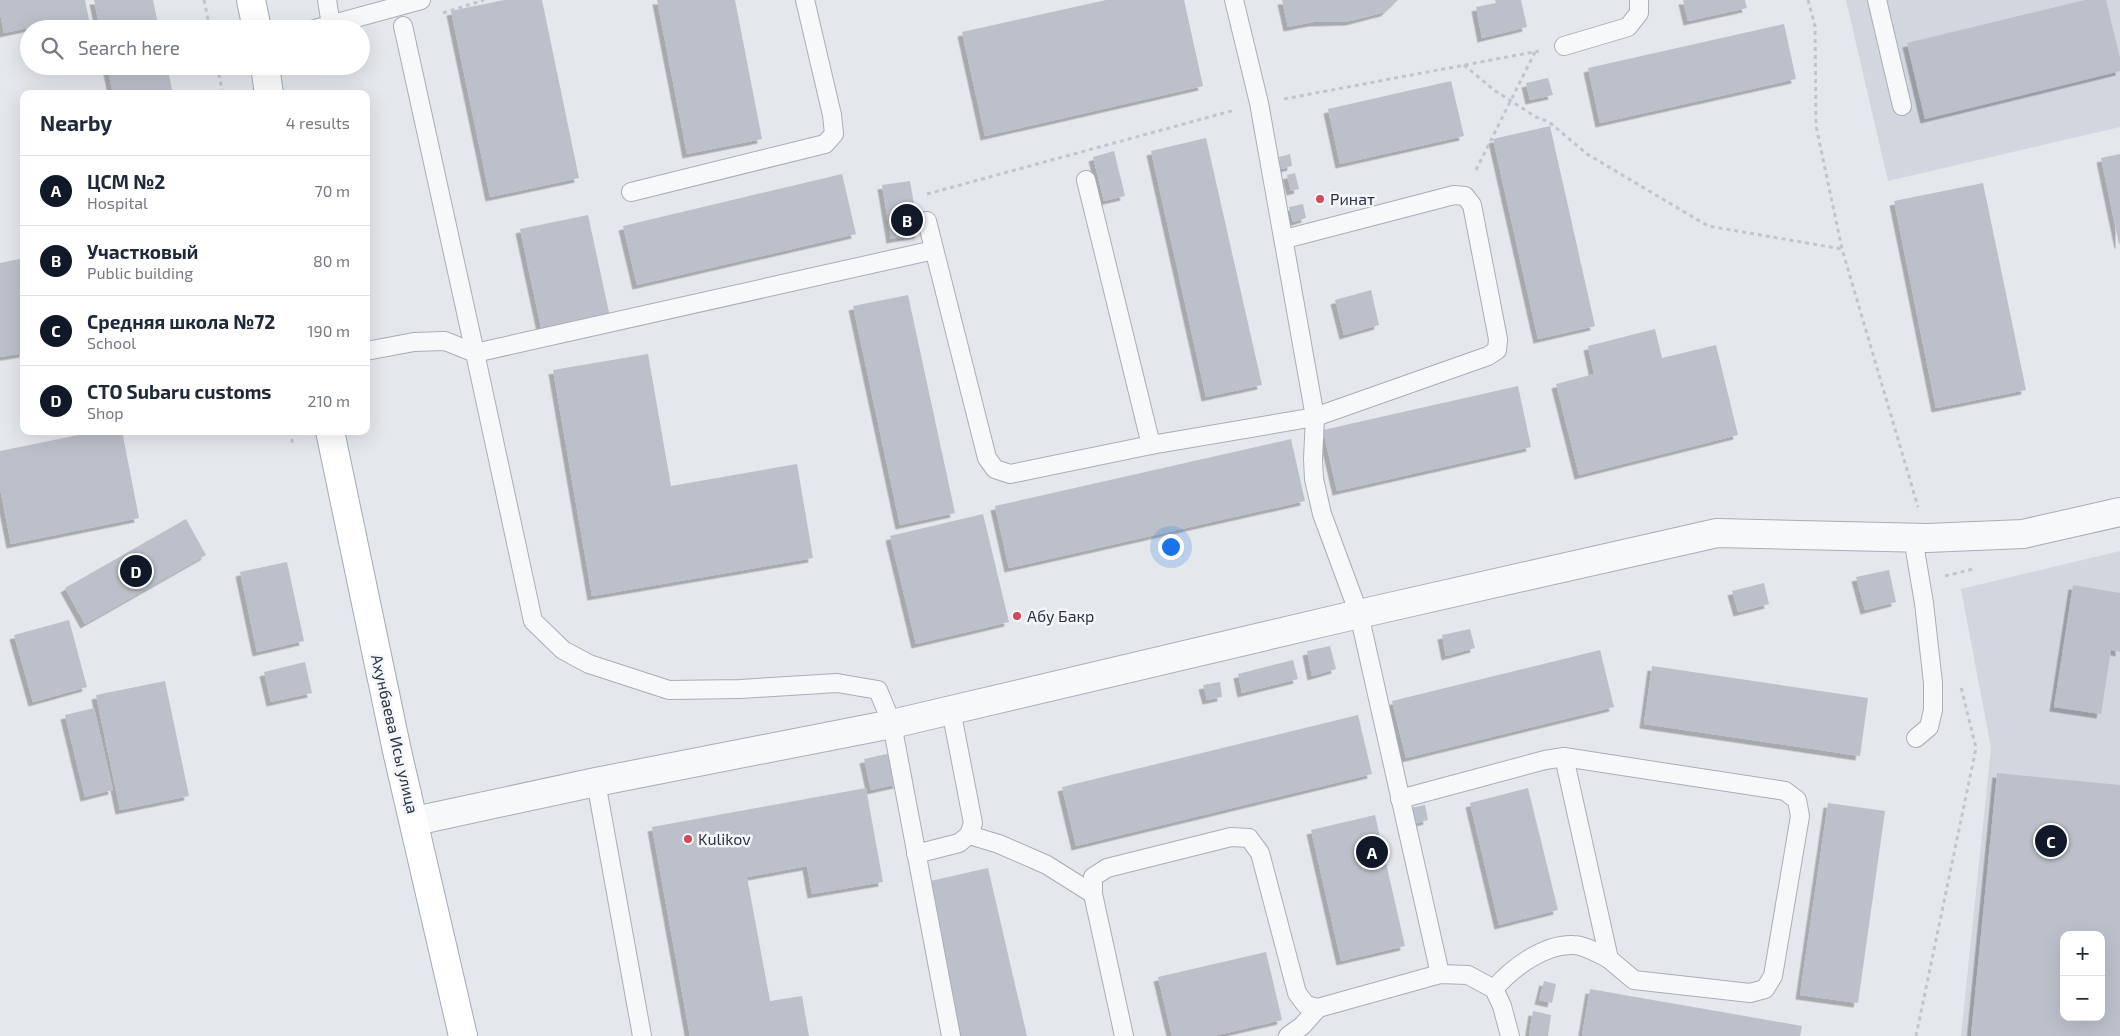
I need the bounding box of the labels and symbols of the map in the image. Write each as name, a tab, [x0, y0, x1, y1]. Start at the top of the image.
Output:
place label: Ринат	[1330, 189, 1375, 208]
marker: Ринат	[1314, 193, 1326, 205]
pin: B	[891, 201, 923, 239]
your location	[1158, 534, 1184, 560]
pin: D	[120, 552, 152, 590]
place label: Абу Бакр	[1027, 606, 1094, 626]
marker: Абу Бакр	[1011, 610, 1023, 622]
street label: Ахунбаева Исы улица	[367, 652, 423, 816]
pin: C	[2035, 822, 2067, 860]
place label: Kulikov	[698, 829, 751, 848]
marker: Kulikov	[682, 833, 694, 845]
pin: A	[1356, 833, 1388, 871]

